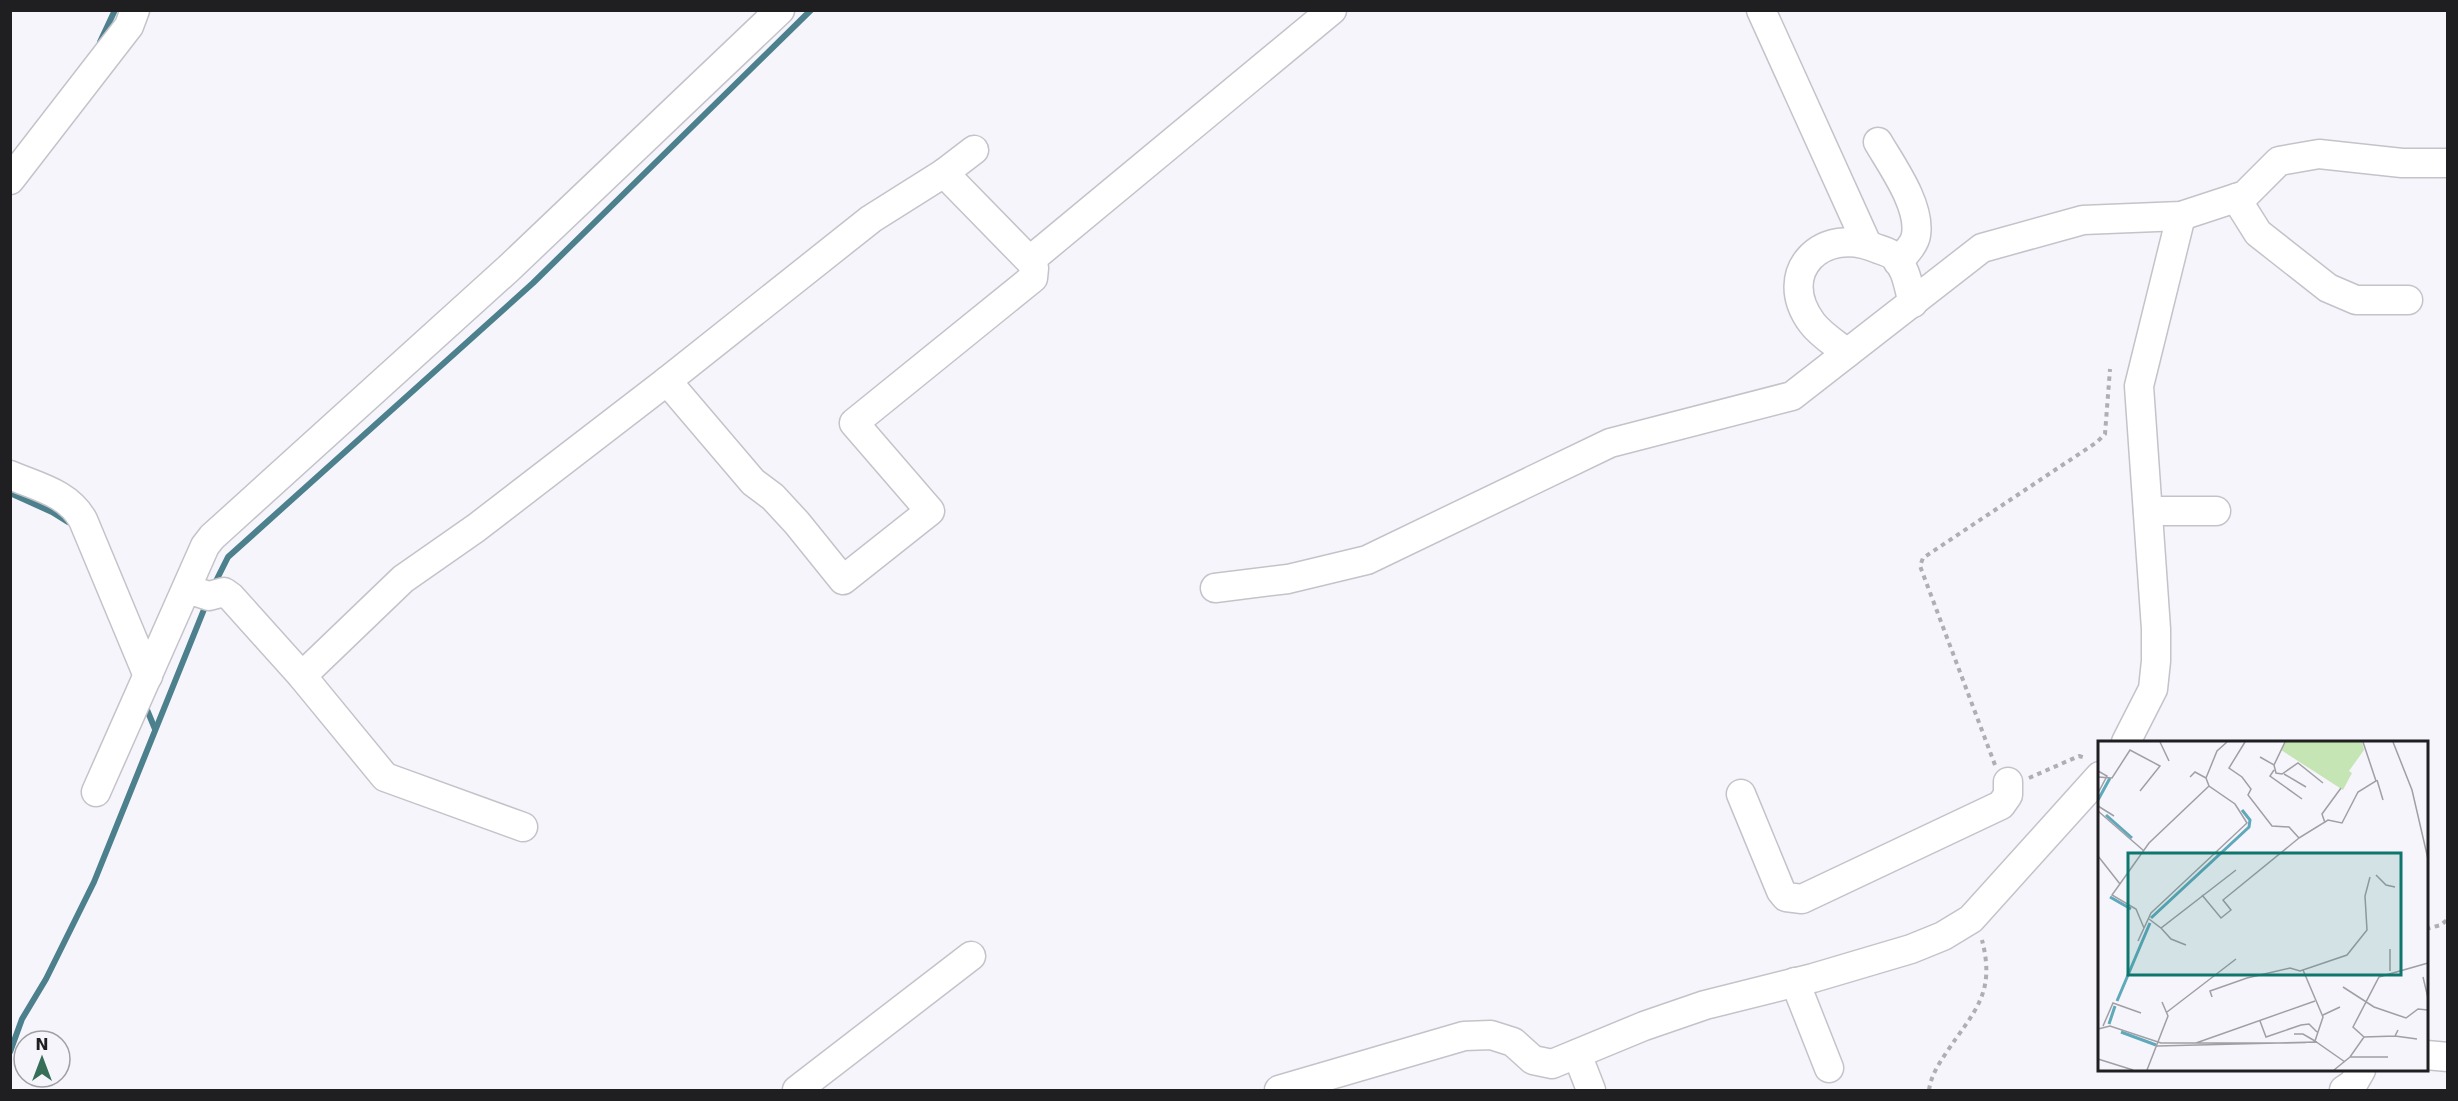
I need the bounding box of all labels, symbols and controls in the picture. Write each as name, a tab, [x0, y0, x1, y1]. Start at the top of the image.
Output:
inset map	[2098, 741, 2428, 1071]
north arrow	[12, 1029, 72, 1089]
text: N	[35, 1035, 49, 1054]

